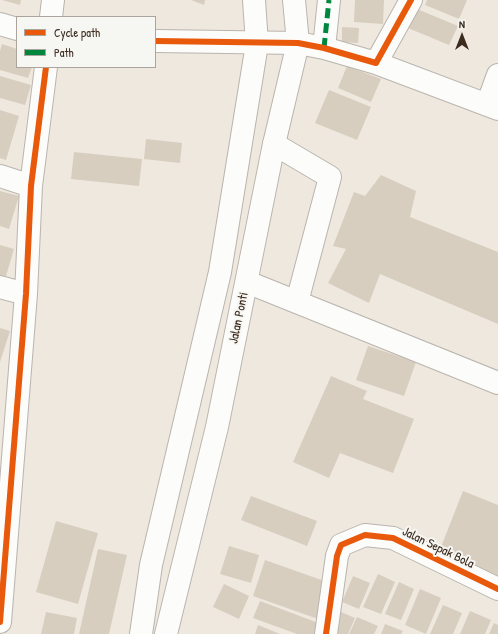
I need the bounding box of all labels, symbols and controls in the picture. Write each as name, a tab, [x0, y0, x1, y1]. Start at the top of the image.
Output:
legend	[16, 16, 156, 68]
north arrow	[442, 16, 482, 56]
text: N	[459, 17, 465, 31]
text: Cycle path	[54, 24, 100, 41]
text: Path	[54, 44, 74, 61]
street label: Jalan Ponti	[226, 291, 252, 345]
street label: Jalan Sepak Bola	[400, 524, 476, 572]

